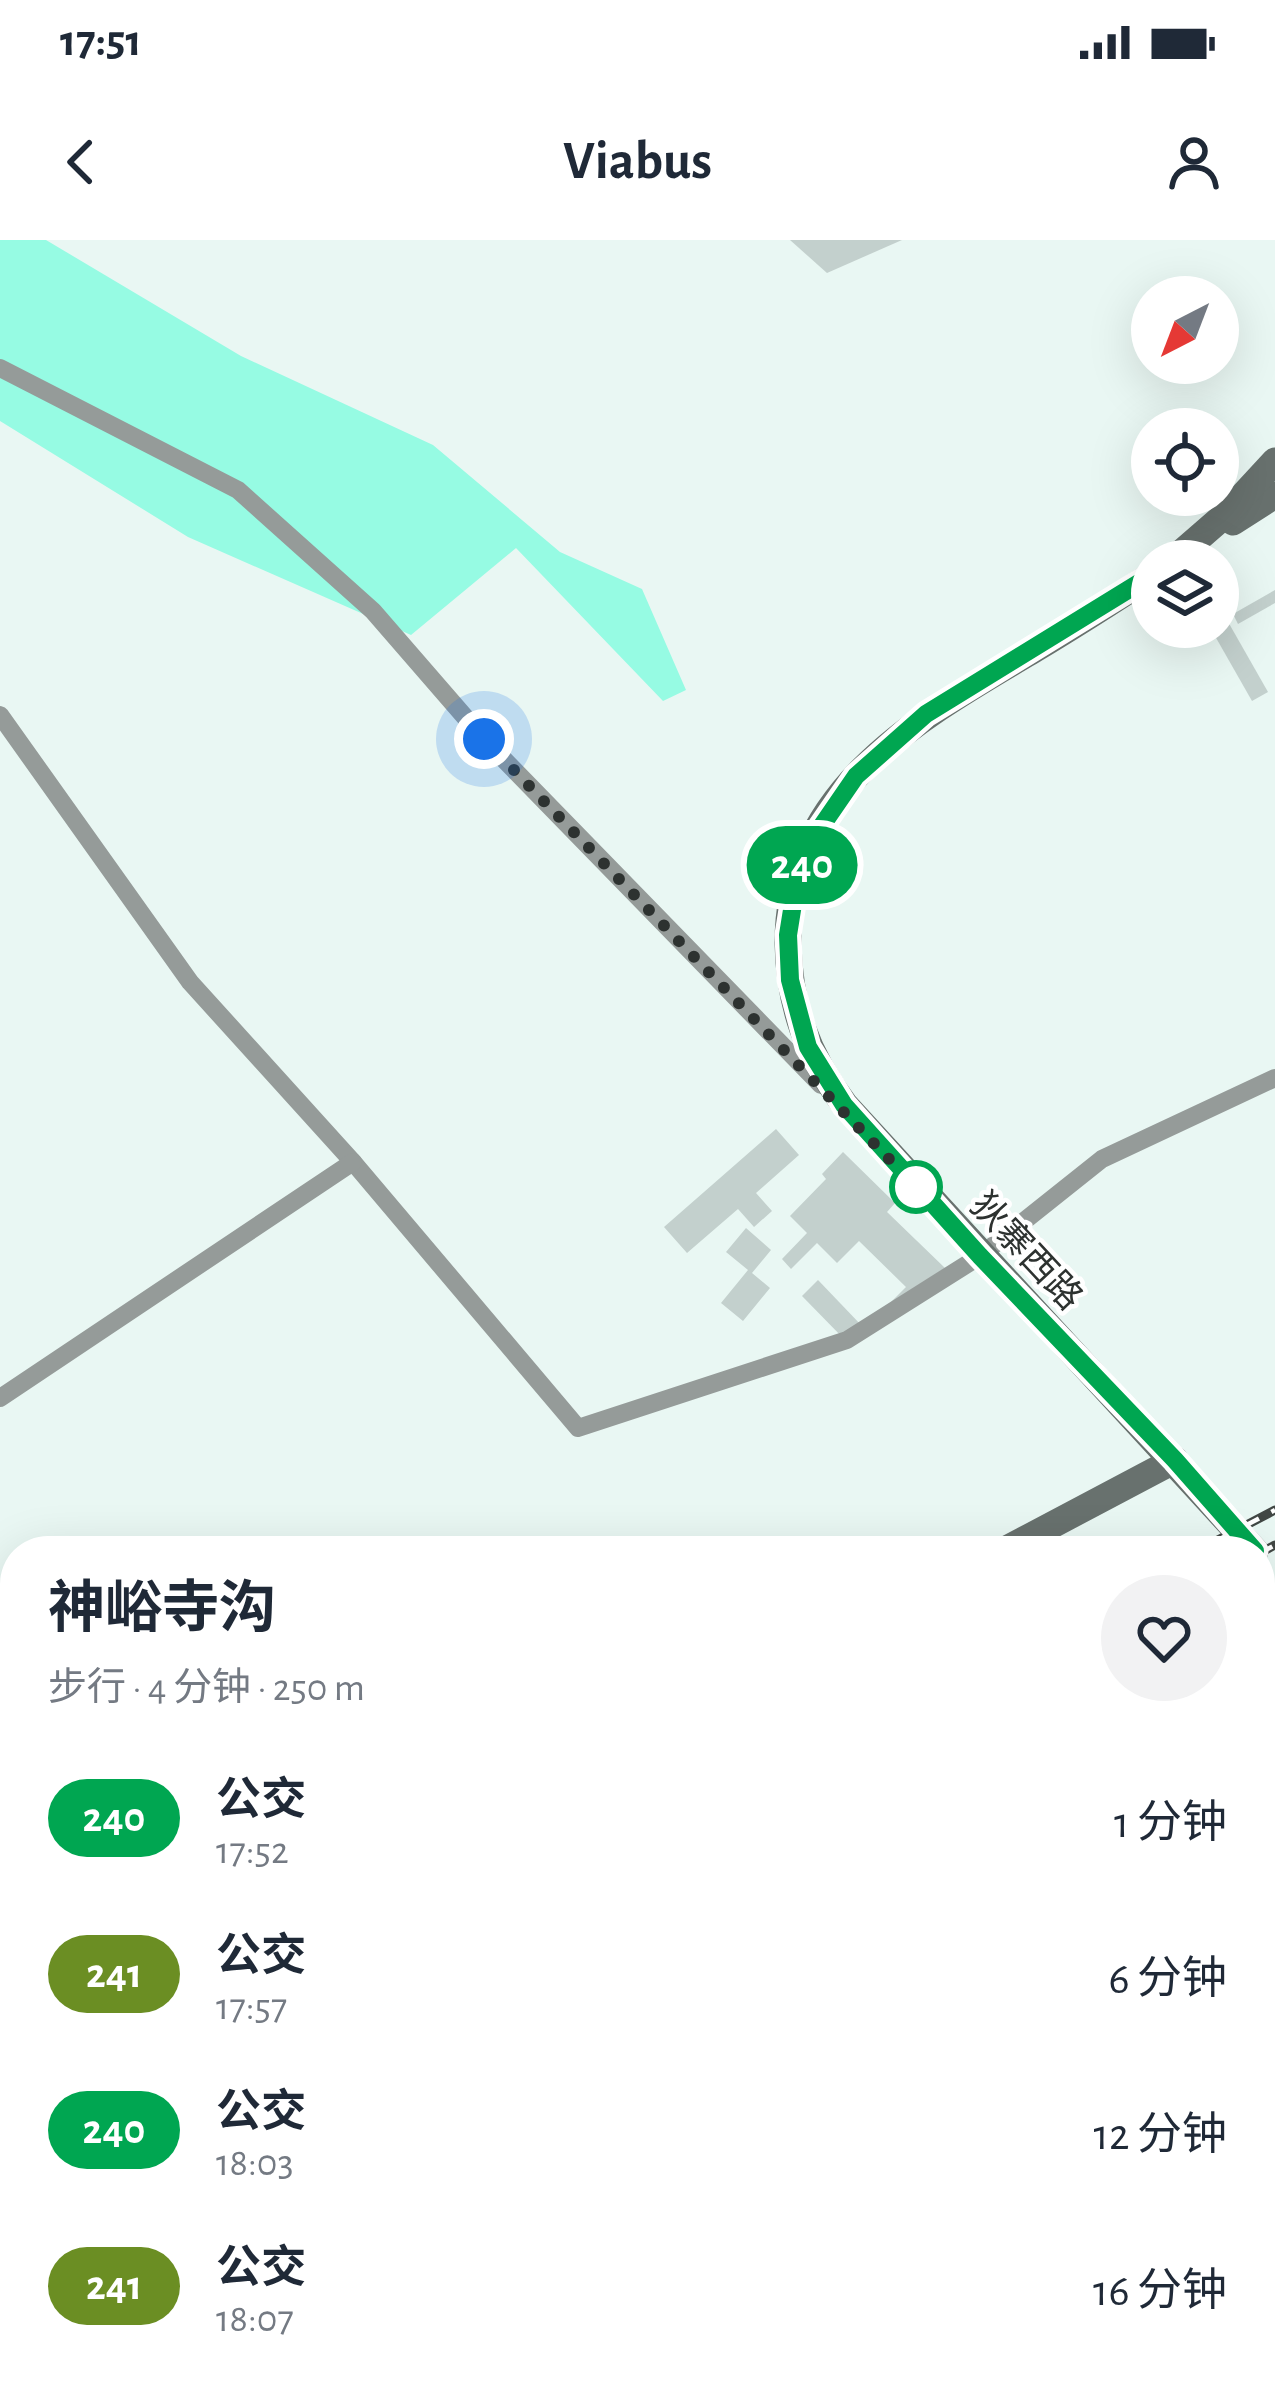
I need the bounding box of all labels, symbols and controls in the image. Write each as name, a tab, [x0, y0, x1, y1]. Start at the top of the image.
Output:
text: 17:51	[60, 19, 142, 64]
icon: back	[48, 129, 114, 195]
icon: person	[1161, 129, 1227, 195]
text: Viabus	[563, 135, 712, 189]
north arrow	[1131, 276, 1239, 384]
map controls	[1131, 276, 1239, 648]
button: locate	[1131, 408, 1239, 516]
button: layers	[1131, 540, 1239, 648]
your location	[454, 709, 514, 769]
line badge: 240	[733, 826, 871, 904]
text: 240	[771, 844, 833, 886]
unlabelled marker	[891, 1162, 941, 1212]
street label: 狄寨西路	[964, 1186, 1090, 1317]
button: heart	[1101, 1575, 1227, 1701]
text: 神峪寺沟	[48, 1581, 276, 1638]
text: 步行 · 4 分钟 · 250 m	[48, 1669, 365, 1708]
text: 公交	[216, 1778, 306, 1823]
text: 240	[83, 1797, 145, 1839]
text: 1 分钟	[1114, 1801, 1227, 1846]
text: 17:52	[216, 1832, 289, 1871]
text: 公交	[216, 1934, 306, 1979]
text: 241	[86, 1953, 142, 1995]
text: 6 分钟	[1108, 1957, 1227, 2002]
text: 17:57	[216, 1988, 287, 2027]
text: 公交	[216, 2090, 306, 2135]
text: 240	[83, 2109, 145, 2151]
text: 12 分钟	[1094, 2113, 1227, 2158]
text: 18:03	[216, 2144, 294, 2183]
text: 公交	[216, 2246, 306, 2291]
text: 241	[86, 2265, 142, 2307]
text: 16 分钟	[1093, 2269, 1227, 2314]
text: 18:07	[216, 2300, 294, 2339]

